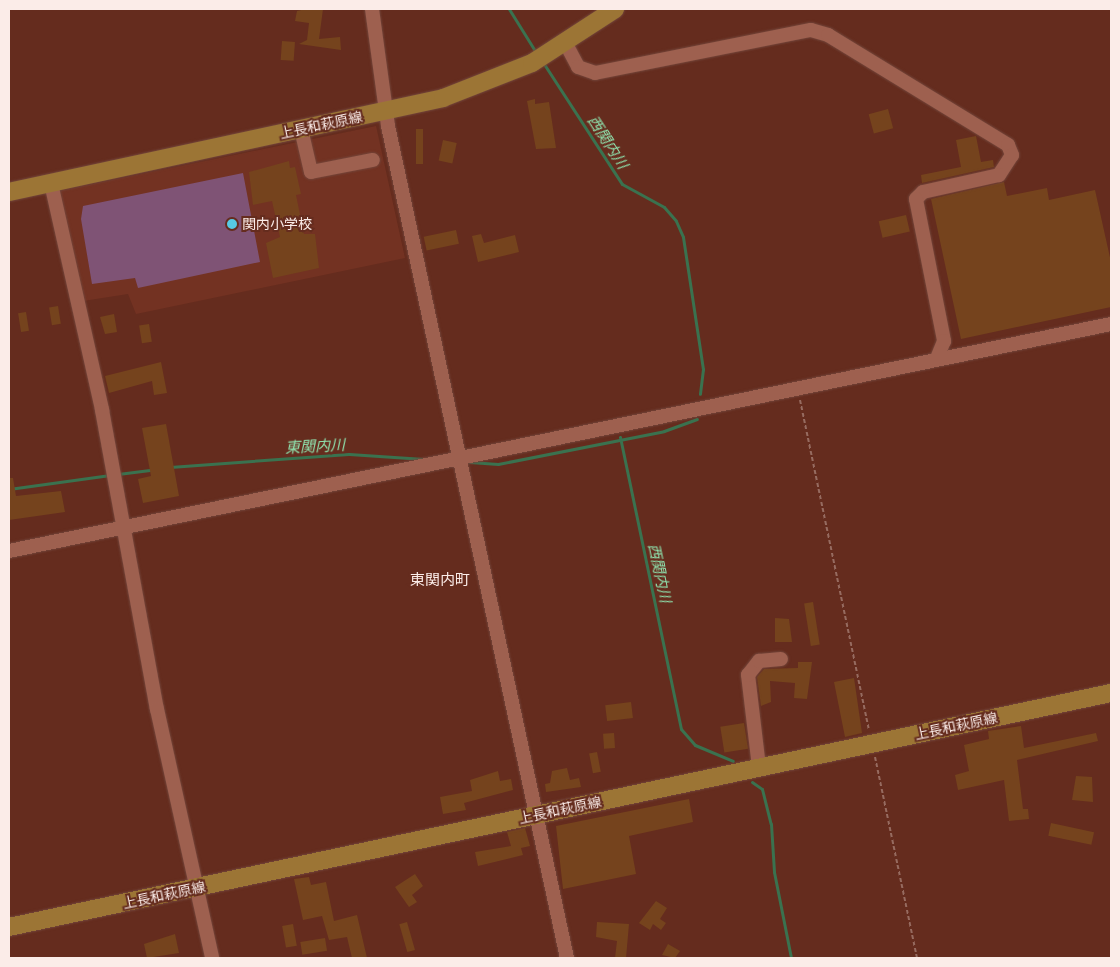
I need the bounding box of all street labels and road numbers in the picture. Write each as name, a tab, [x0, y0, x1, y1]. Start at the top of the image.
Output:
street label: 上長和萩原線	[278, 108, 364, 142]
street label: 上長和萩原線	[913, 709, 999, 743]
street label: 上長和萩原線	[517, 793, 603, 827]
street label: 上長和萩原線	[121, 878, 207, 912]

